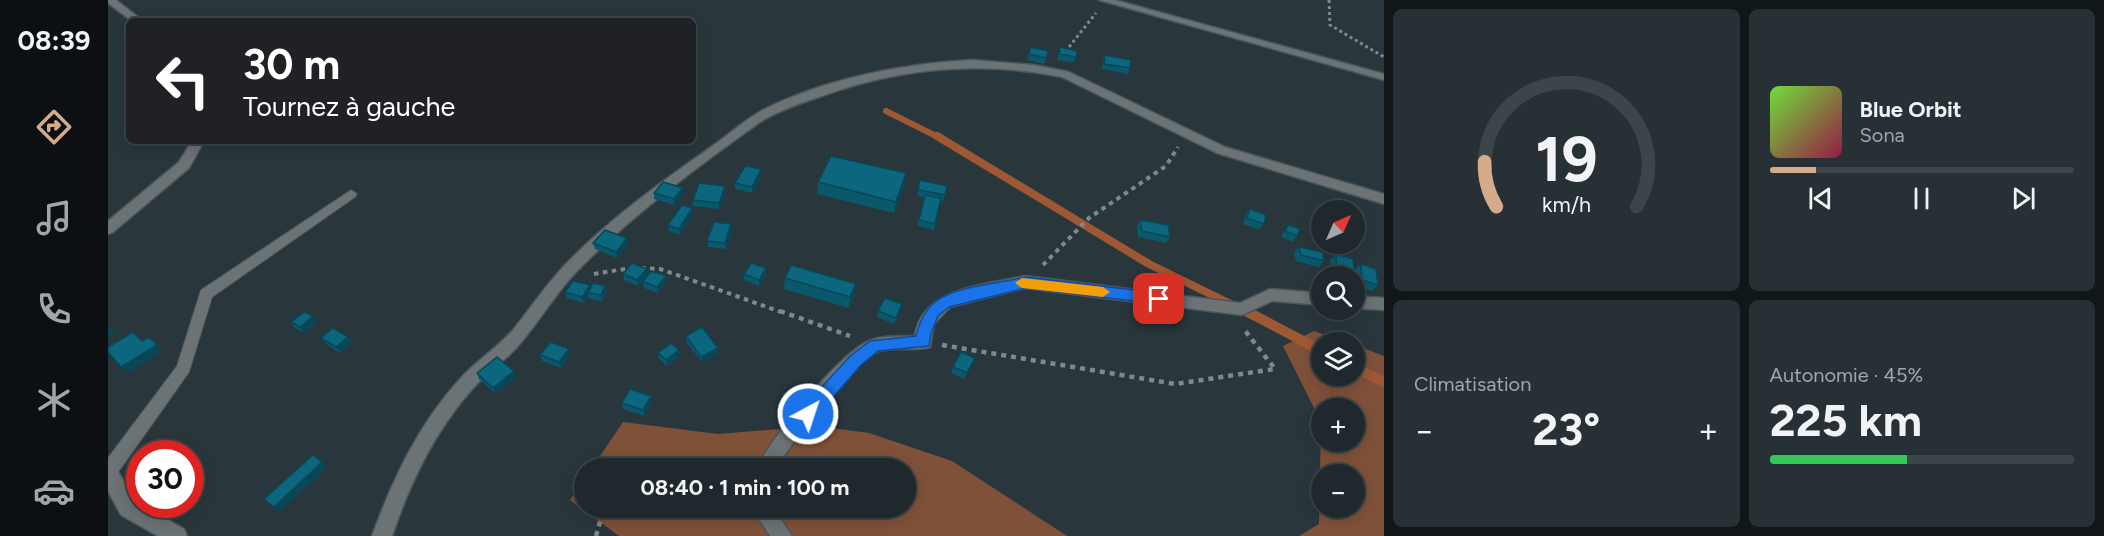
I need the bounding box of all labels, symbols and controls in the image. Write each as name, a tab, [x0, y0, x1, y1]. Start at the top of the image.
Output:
text: 08:39	[18, 24, 90, 57]
text: 30 m	[243, 39, 340, 90]
icon: left	[144, 42, 222, 120]
text: Tournez à gauche	[243, 90, 455, 123]
text: Blue Orbit	[1860, 96, 1962, 123]
icon: directions	[33, 106, 75, 148]
text: 19	[1535, 122, 1598, 197]
text: Sona	[1860, 123, 1905, 147]
icon: previous	[1804, 182, 1837, 215]
icon: pause	[1905, 182, 1938, 215]
icon: next	[2007, 182, 2040, 215]
text: km/h	[1542, 193, 1591, 218]
icon: music	[33, 197, 75, 239]
north arrow	[1311, 200, 1365, 254]
map controls	[1311, 200, 1365, 518]
button: search	[1311, 266, 1365, 320]
pin	[1133, 273, 1184, 324]
icon: arrive	[1142, 282, 1175, 315]
icon: phone	[33, 288, 75, 330]
button: layers	[1311, 332, 1365, 386]
text: Autonomie · 45%	[1770, 363, 1923, 387]
text: Climatisation	[1414, 372, 1531, 396]
icon: climate	[33, 379, 75, 421]
position arrow	[776, 382, 840, 446]
text: 225 km	[1770, 393, 1922, 447]
button: +	[1311, 398, 1365, 452]
text: 23°	[1532, 402, 1600, 456]
text: −	[1414, 411, 1435, 450]
text: +	[1698, 411, 1719, 450]
speed limit sign: 30	[126, 440, 204, 518]
button: −	[1311, 464, 1365, 518]
icon: car	[33, 470, 75, 512]
text: 08:40 · 1 min · 100 m	[640, 474, 850, 501]

